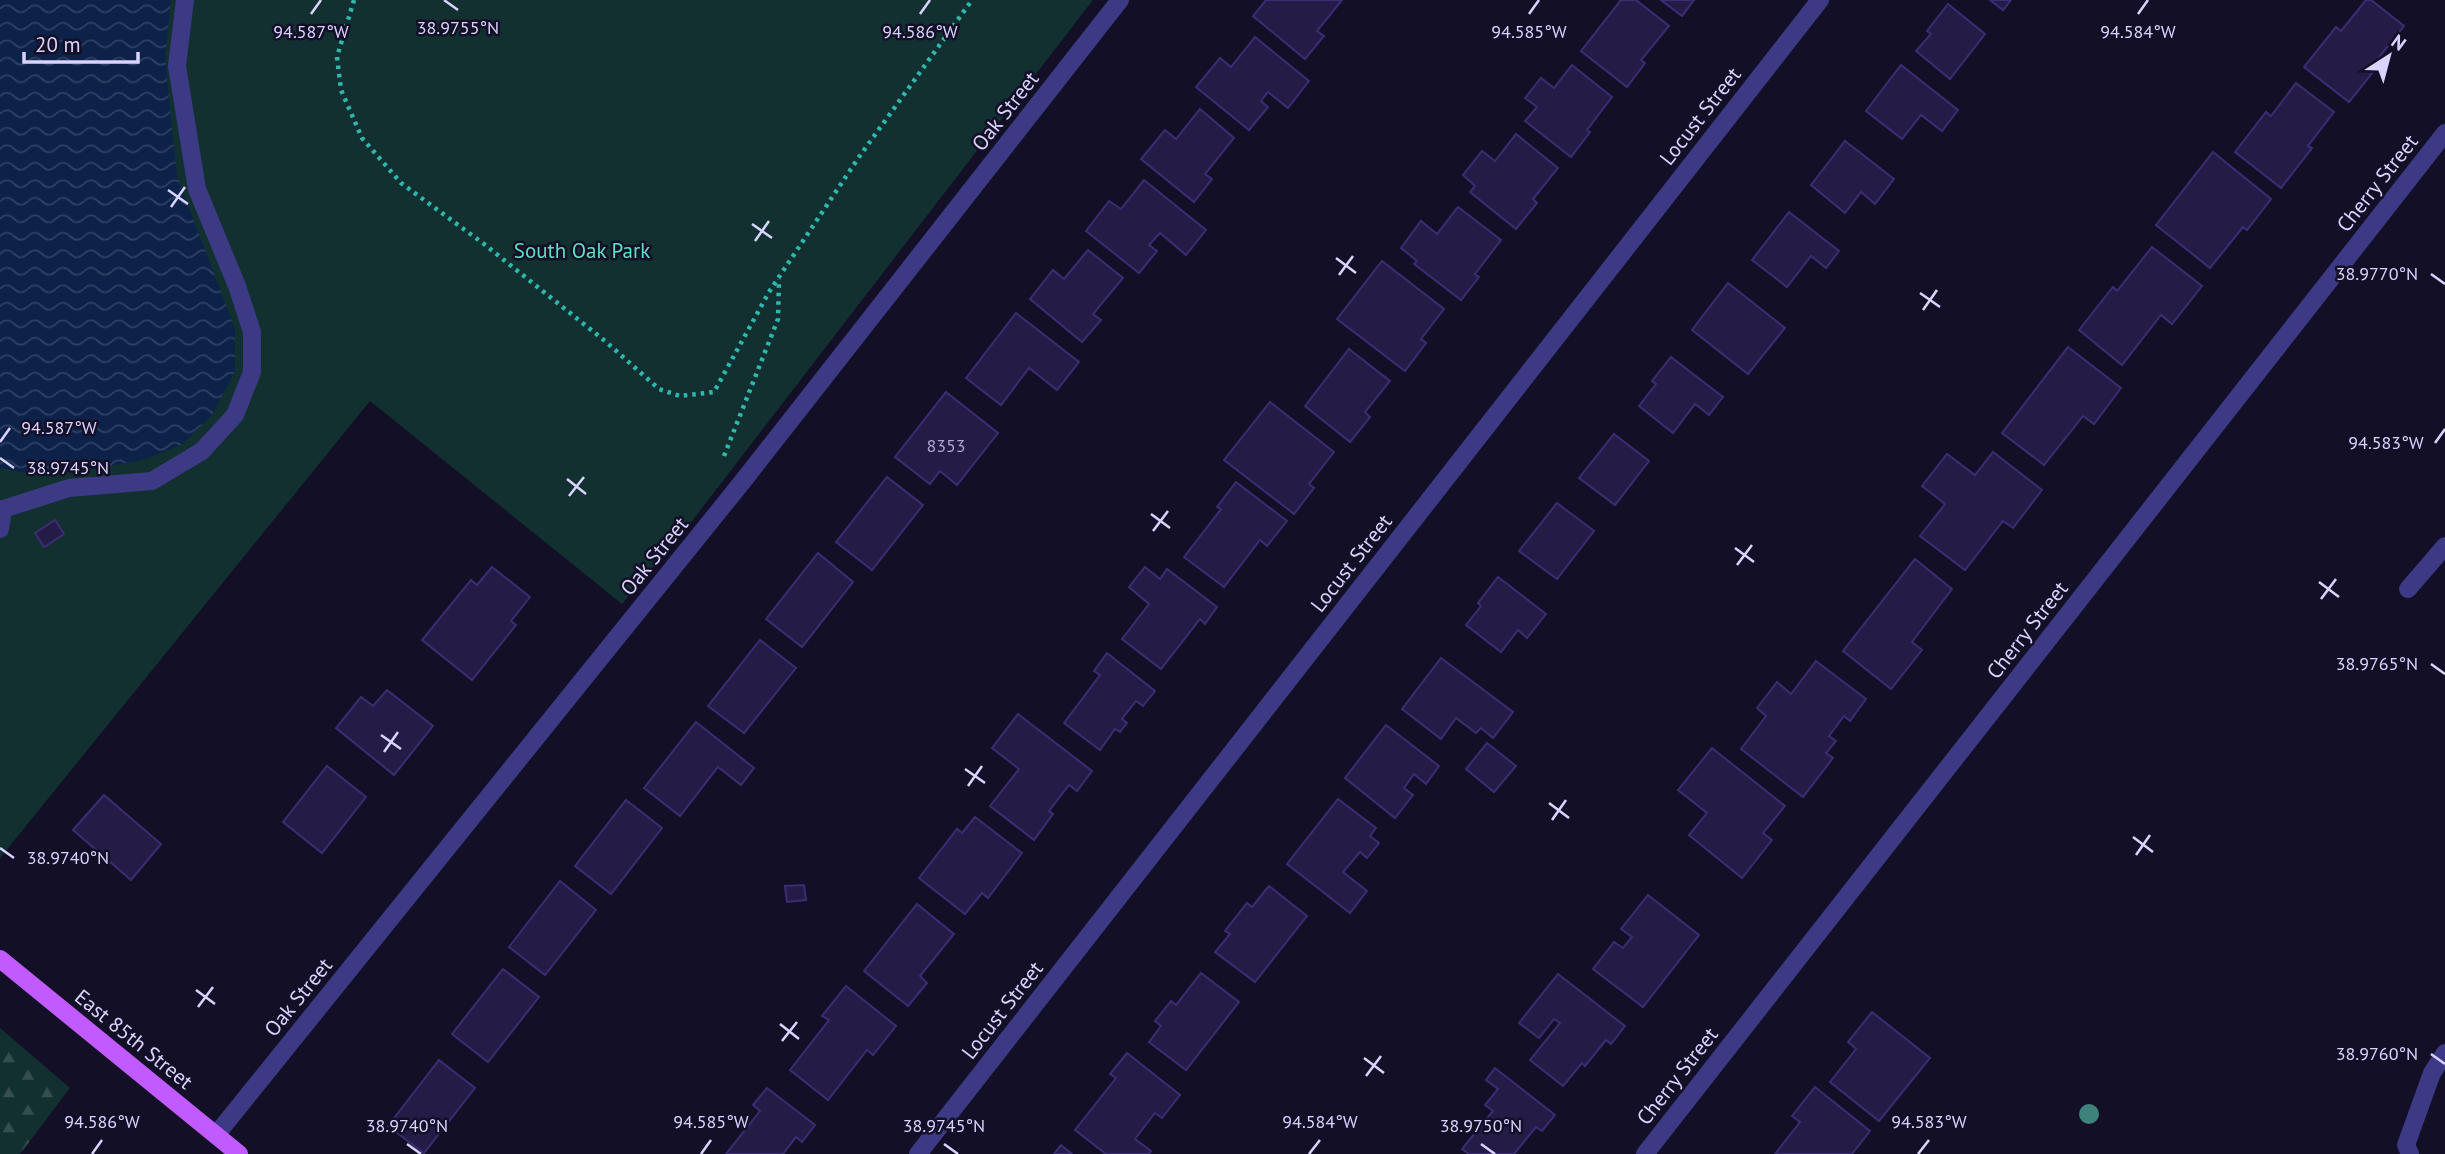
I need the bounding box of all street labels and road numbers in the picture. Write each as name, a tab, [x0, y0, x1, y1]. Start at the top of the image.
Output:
street label: Locust Street	[1653, 62, 1747, 170]
street label: Oak Street	[966, 66, 1044, 156]
street label: Cherry Street	[2330, 129, 2424, 237]
street label: Locust Street	[1304, 509, 1398, 617]
street label: Oak Street	[614, 511, 694, 601]
street label: Cherry Street	[1980, 576, 2074, 684]
street label: Oak Street	[258, 952, 338, 1042]
street label: Locust Street	[955, 956, 1049, 1064]
street label: East 85th Street	[70, 983, 198, 1095]
street label: Cherry Street	[1630, 1022, 1724, 1130]

